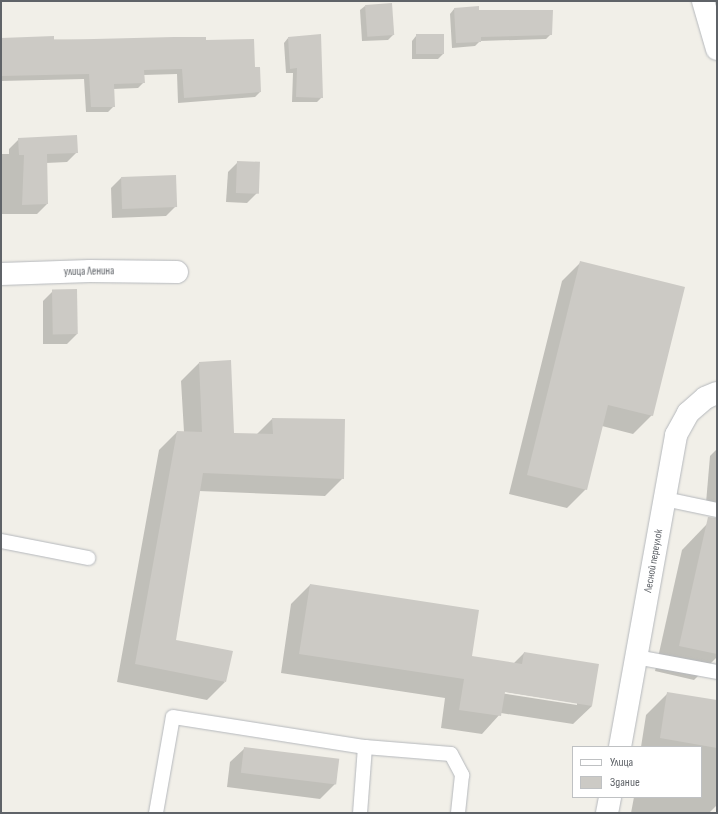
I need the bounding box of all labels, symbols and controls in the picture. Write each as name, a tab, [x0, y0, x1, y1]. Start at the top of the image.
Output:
street label: улица Ленина	[64, 265, 114, 279]
street label: Лесной переулок	[642, 528, 666, 594]
legend	[572, 746, 702, 798]
text: Улица	[610, 755, 633, 770]
text: Здание	[610, 775, 640, 790]

